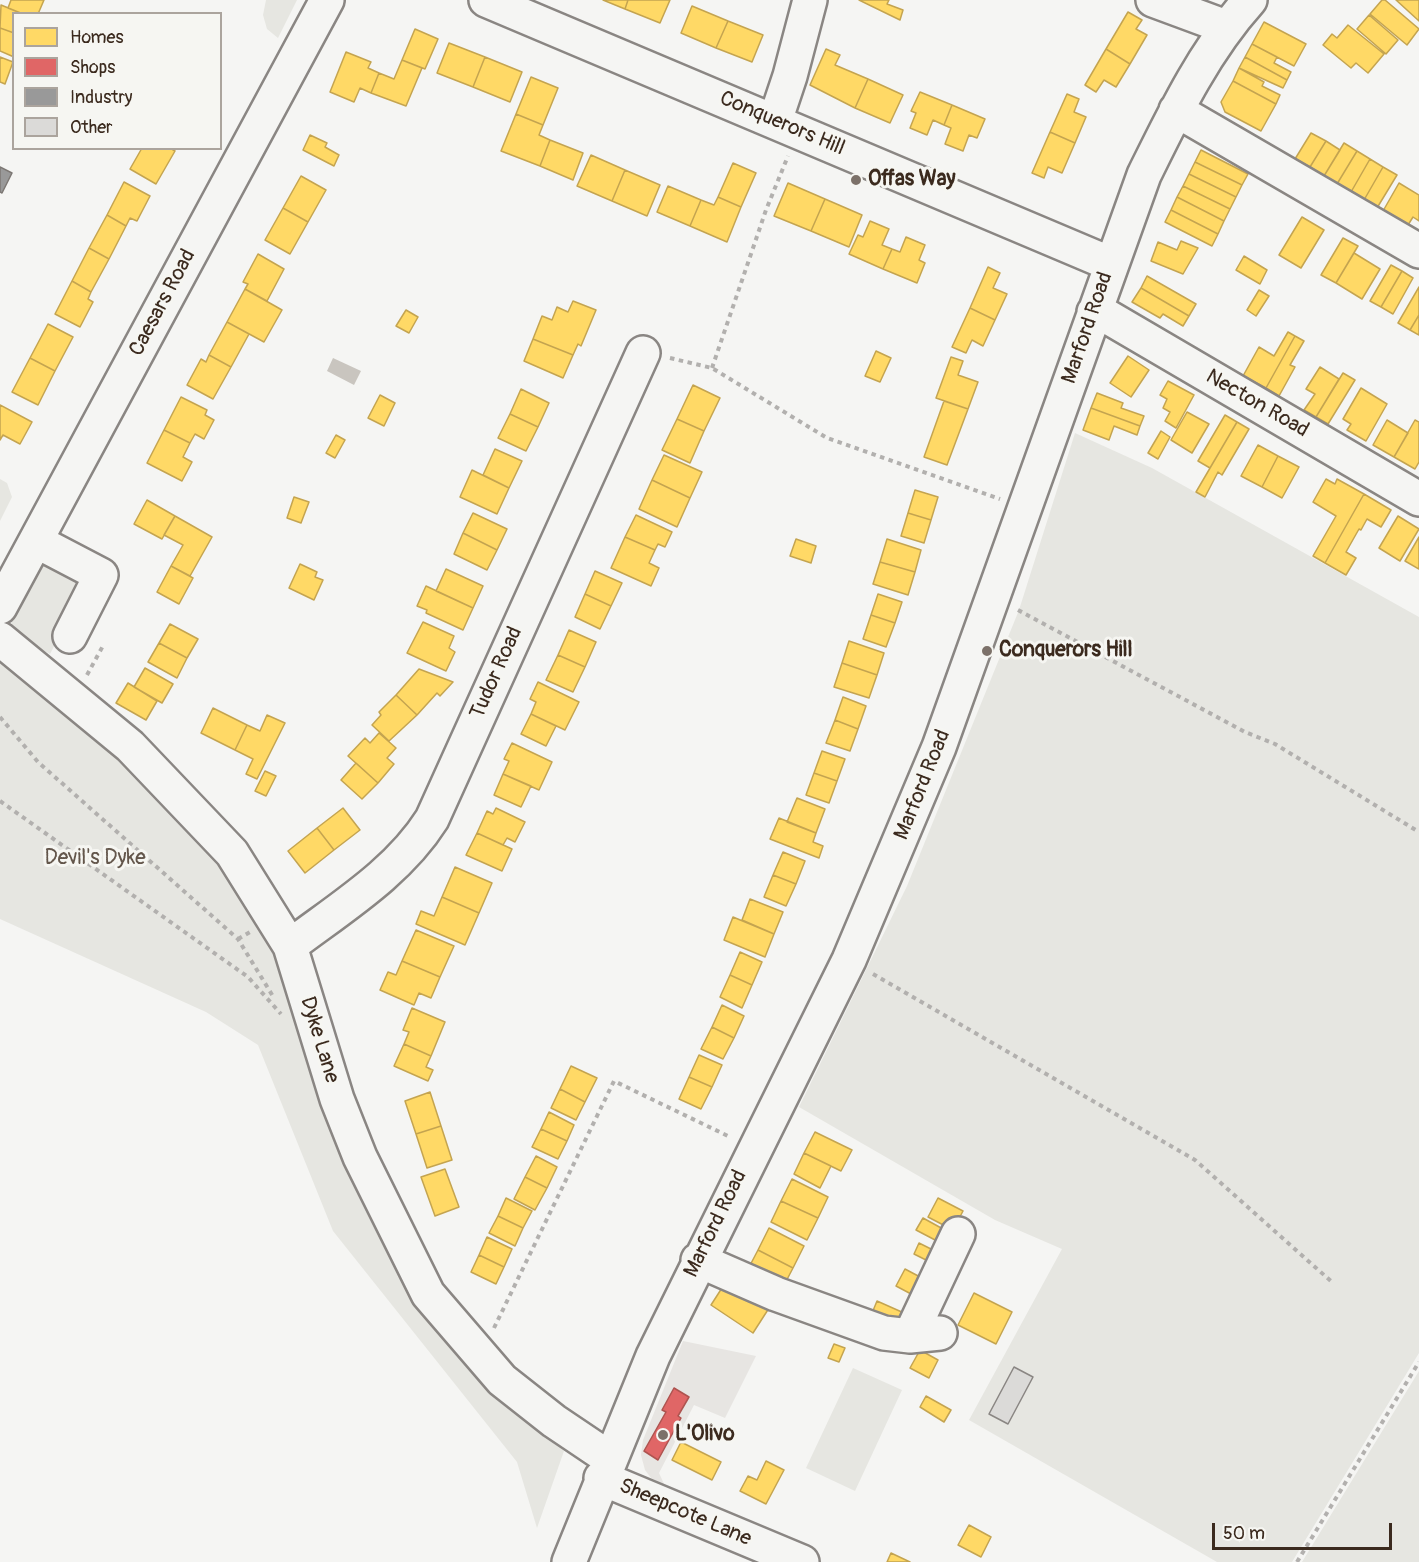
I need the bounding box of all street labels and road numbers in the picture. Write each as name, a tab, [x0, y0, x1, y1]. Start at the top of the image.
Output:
street label: Conquerors Hill	[716, 86, 848, 162]
street label: Caesars Road	[124, 245, 202, 361]
street label: Marford Road	[1057, 269, 1119, 387]
street label: Necton Road	[1201, 364, 1313, 444]
street label: Tudor Road	[466, 623, 528, 723]
street label: Marford Road	[890, 726, 956, 844]
street label: Dyke Lane	[294, 994, 344, 1086]
street label: Marford Road	[679, 1166, 753, 1282]
street label: Sheepcote Lane	[615, 1474, 755, 1552]

